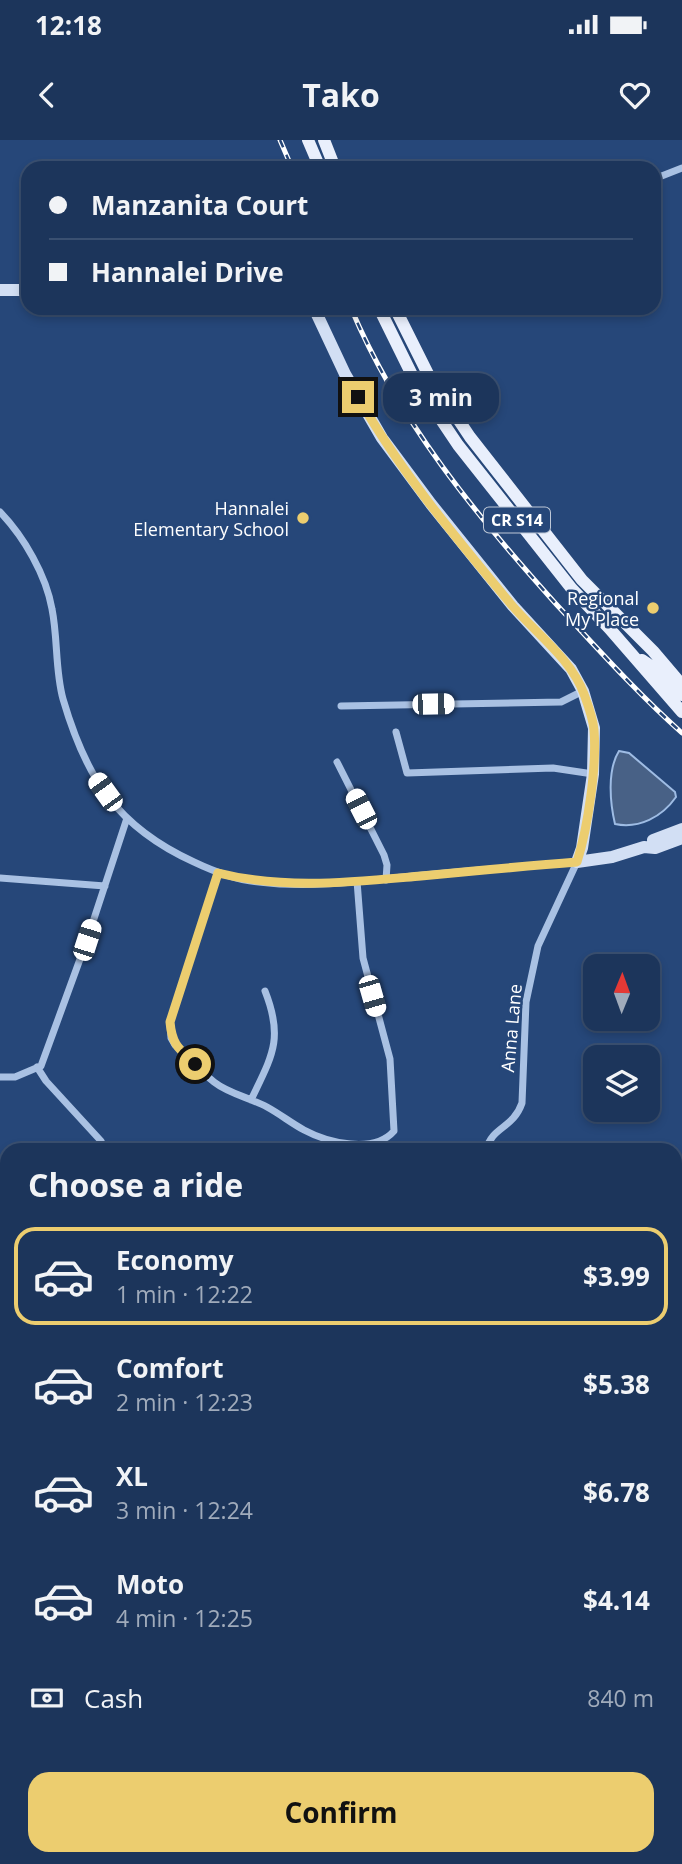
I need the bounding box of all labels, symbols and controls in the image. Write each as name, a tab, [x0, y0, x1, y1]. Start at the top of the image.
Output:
text: 12:18	[35, 7, 102, 43]
text: Tako	[302, 73, 380, 116]
icon: back	[28, 76, 66, 114]
icon: heart	[616, 76, 654, 114]
text: Manzanita Court	[91, 187, 308, 223]
text: Hannalei Drive	[91, 254, 284, 290]
callout: 3 min	[382, 372, 498, 422]
route end	[342, 381, 374, 413]
text: 3 min	[409, 381, 473, 413]
place label: Hannalei Elementary School	[133, 496, 289, 541]
road number: CR S14	[484, 508, 550, 532]
marker: Hannalei Elementary School	[295, 510, 311, 526]
place label: Regional My Place	[565, 586, 639, 631]
marker: Regional My Place	[645, 600, 661, 616]
car	[412, 693, 455, 715]
car	[85, 769, 126, 815]
car	[343, 786, 380, 832]
car	[71, 917, 104, 963]
north arrow	[583, 954, 660, 1031]
map controls	[583, 954, 660, 1122]
car	[357, 973, 388, 1019]
street label: Anna Lane	[495, 983, 527, 1073]
button: layers	[583, 1045, 660, 1122]
route start	[179, 1048, 211, 1080]
text: Choose a ride	[28, 1163, 243, 1206]
text: Economy	[116, 1242, 234, 1278]
icon: car	[32, 1245, 95, 1308]
text: $3.99	[583, 1258, 650, 1294]
text: 1 min · 12:22	[116, 1278, 253, 1310]
text: Comfort	[116, 1350, 223, 1386]
icon: car	[32, 1353, 95, 1416]
text: $5.38	[583, 1366, 650, 1402]
text: 2 min · 12:23	[116, 1386, 253, 1418]
text: XL	[116, 1458, 148, 1494]
icon: car	[32, 1461, 95, 1524]
text: $6.78	[583, 1474, 650, 1510]
text: 3 min · 12:24	[116, 1494, 253, 1526]
text: Moto	[116, 1566, 184, 1602]
icon: car	[32, 1569, 95, 1632]
text: $4.14	[583, 1582, 650, 1618]
text: 4 min · 12:25	[116, 1602, 253, 1634]
icon: cash	[28, 1679, 66, 1717]
text: Cash	[84, 1680, 143, 1716]
text: 840 m	[587, 1682, 654, 1714]
button: Confirm	[28, 1772, 654, 1852]

